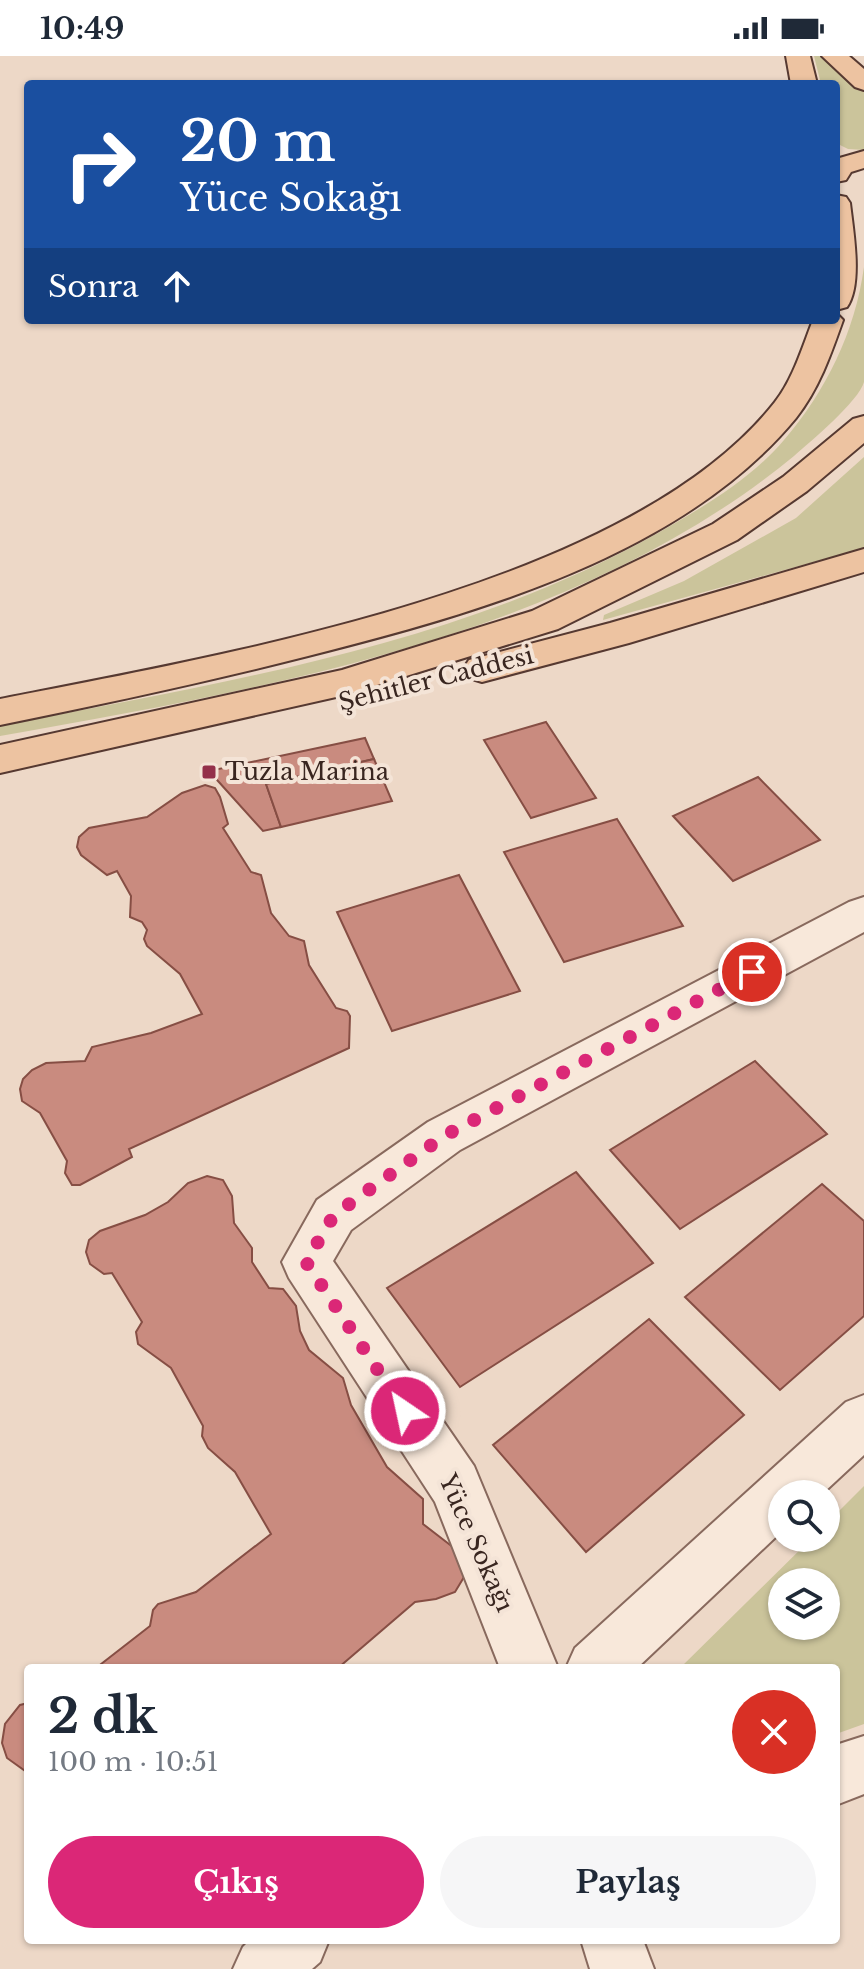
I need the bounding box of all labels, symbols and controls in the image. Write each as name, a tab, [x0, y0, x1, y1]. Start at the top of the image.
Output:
text: 10:49	[40, 10, 124, 47]
text: 20 m	[180, 107, 336, 176]
icon: right	[48, 112, 152, 216]
text: Yüce Sokağı	[180, 176, 401, 221]
icon: ahead	[155, 264, 199, 308]
text: Sonra	[48, 268, 139, 305]
street label: Şehitler Caddesi	[335, 640, 536, 717]
place label: Tuzla Marina	[225, 757, 390, 786]
marker: Tuzla Marina	[200, 763, 218, 781]
pin	[718, 938, 786, 1006]
icon: arrive	[730, 950, 774, 994]
position arrow	[363, 1369, 447, 1453]
street label: Yüce Sokağı	[433, 1469, 520, 1616]
map controls	[768, 1480, 840, 1640]
button: search	[768, 1480, 840, 1552]
button: layers	[768, 1568, 840, 1640]
text: 2 dk	[48, 1686, 157, 1746]
button: close	[732, 1690, 816, 1774]
text: 100 m · 10:51	[48, 1746, 218, 1778]
button: Çıkış	[48, 1836, 424, 1928]
button: Paylaş	[440, 1836, 816, 1928]

